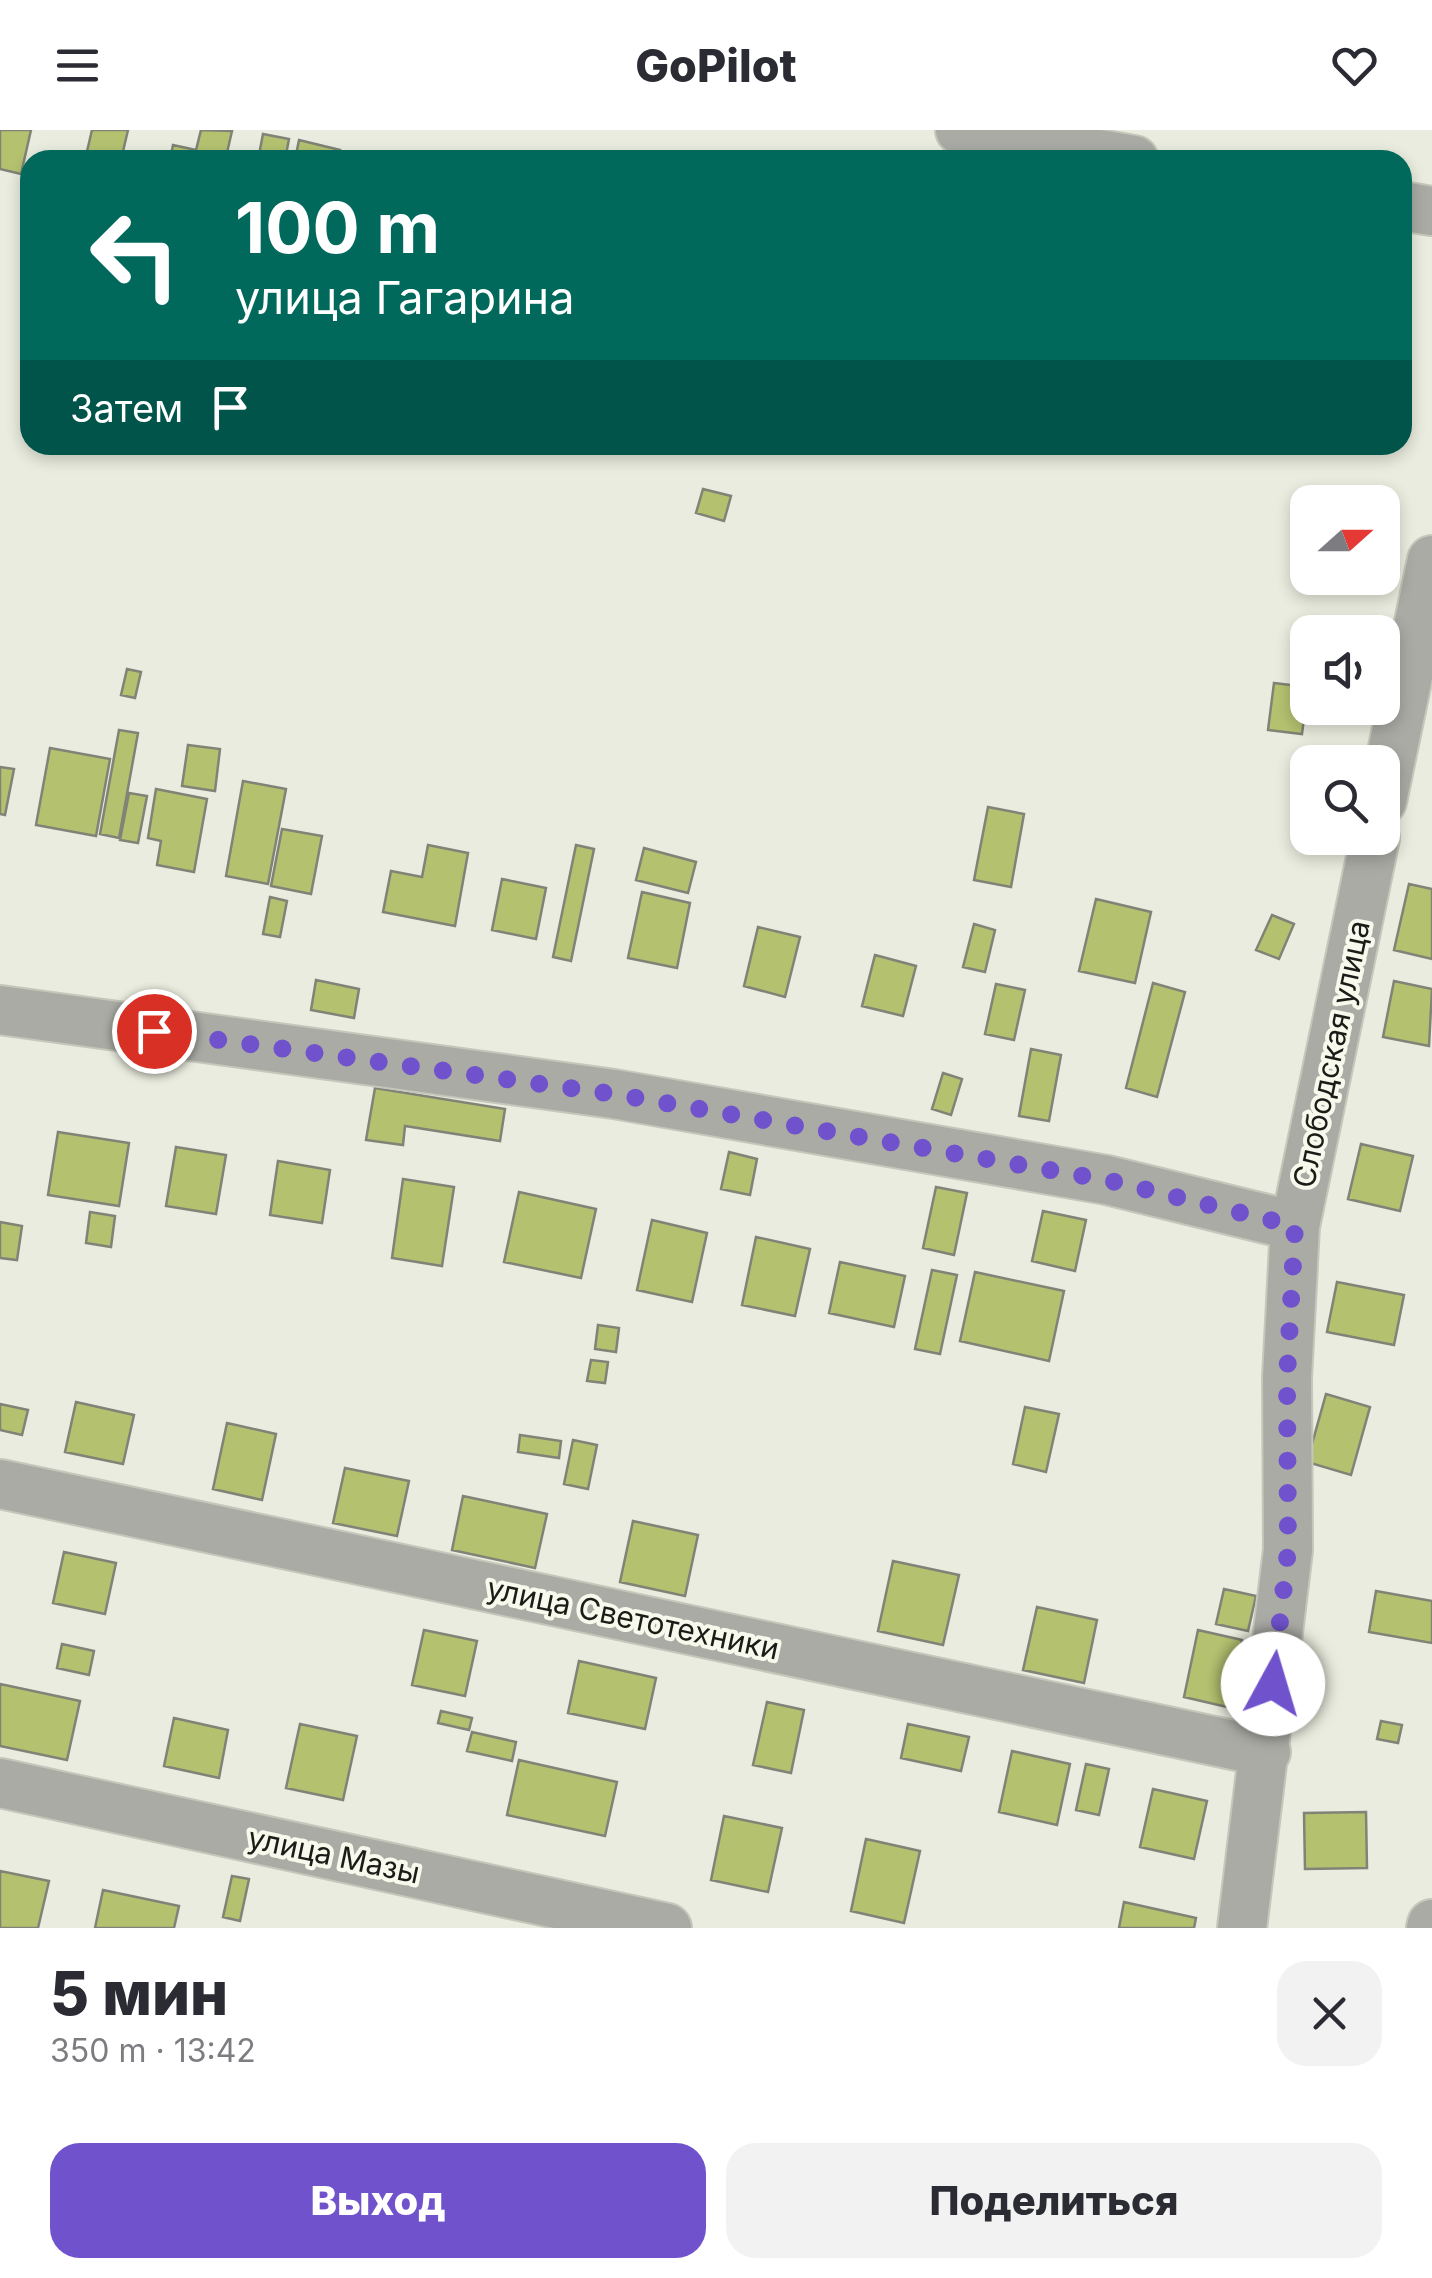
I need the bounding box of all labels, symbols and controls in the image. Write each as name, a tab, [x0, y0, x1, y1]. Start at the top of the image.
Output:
icon: menu	[50, 38, 105, 93]
text: GoPilot	[635, 38, 797, 93]
icon: heart	[1327, 38, 1382, 93]
text: 100 m	[235, 185, 440, 270]
icon: left	[70, 190, 200, 320]
text: улица Гагарина	[235, 270, 574, 325]
icon: arrive	[203, 380, 258, 435]
text: Затем	[70, 385, 183, 431]
north arrow	[1290, 485, 1400, 595]
map controls	[1290, 485, 1400, 855]
button: sound	[1290, 615, 1400, 725]
button: search	[1290, 745, 1400, 855]
street label: Слободская улица	[1285, 917, 1377, 1191]
pin	[112, 989, 197, 1074]
icon: arrive	[127, 1004, 182, 1059]
street label: улица Светотехники	[484, 1569, 782, 1667]
position arrow	[1221, 1632, 1325, 1736]
street label: улица Мазы	[245, 1819, 423, 1891]
text: 5 мин	[50, 1957, 228, 2029]
button: close	[1277, 1961, 1382, 2066]
text: 350 m · 13:42	[50, 2031, 256, 2070]
button: Выход	[50, 2143, 706, 2258]
button: Поделиться	[726, 2143, 1382, 2258]

